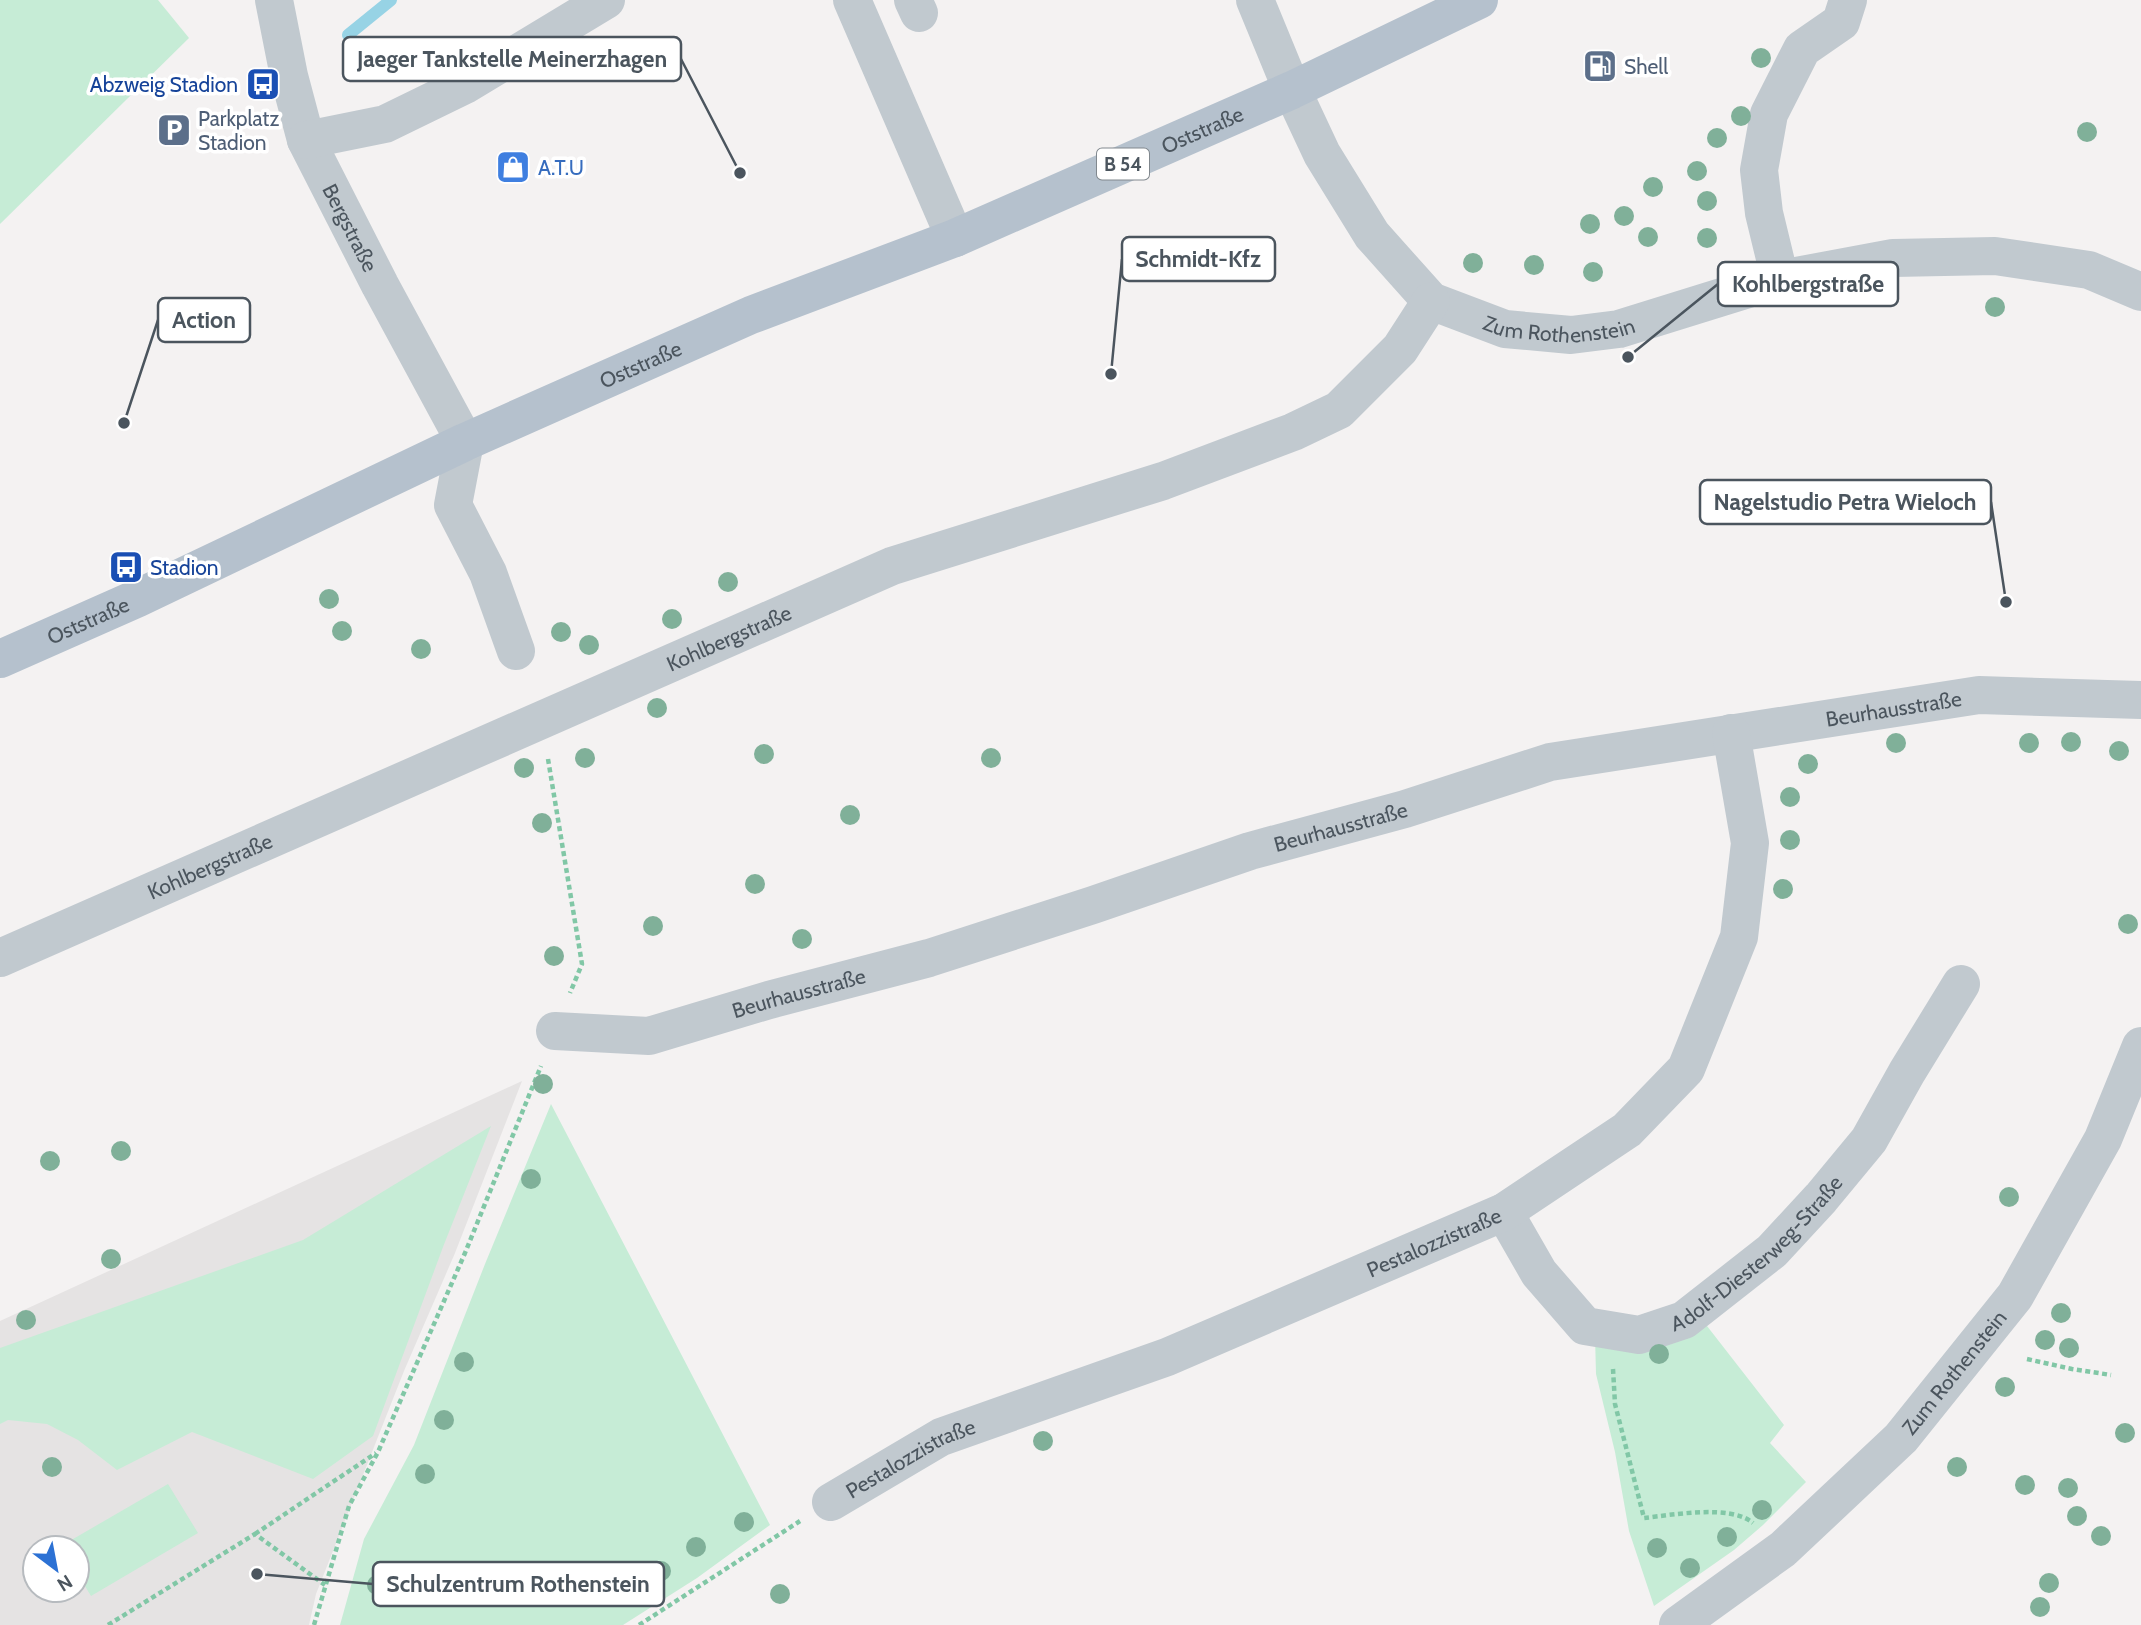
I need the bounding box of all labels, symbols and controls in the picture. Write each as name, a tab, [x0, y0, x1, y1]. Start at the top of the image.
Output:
callout: Jaeger Tankstelle Meinerzhagen	[343, 37, 681, 81]
text: Jaeger Tankstelle Meinerzhagen	[356, 45, 667, 73]
fuel station icon: Shell	[1581, 47, 1619, 85]
place label: Shell	[1624, 54, 1668, 79]
bus stop icon: Abzweig Stadion	[244, 65, 282, 103]
place label: Abzweig Stadion	[90, 72, 238, 97]
street label: Oststraße	[1157, 100, 1247, 158]
place label: Parkplatz Stadion	[198, 106, 279, 155]
parking icon: Parkplatz Stadion	[155, 111, 193, 149]
shop icon: A.T.U	[494, 148, 532, 186]
road number: B 54	[1097, 148, 1149, 180]
place label: A.T.U	[538, 155, 584, 180]
street label: Bergstraße	[318, 179, 384, 276]
callout: Schmidt-Kfz	[1122, 237, 1275, 281]
text: Schmidt-Kfz	[1135, 245, 1261, 273]
callout: Kohlbergstraße	[1718, 262, 1898, 306]
text: Kohlbergstraße	[1732, 270, 1884, 298]
callout: Action	[158, 298, 250, 342]
text: Action	[172, 306, 236, 334]
street label: Zum Rothenstein	[1480, 310, 1638, 348]
street label: Oststraße	[595, 335, 685, 393]
callout: Nagelstudio Petra Wieloch	[1700, 480, 1991, 524]
text: Nagelstudio Petra Wieloch	[1714, 488, 1976, 516]
bus stop icon: Stadion	[107, 548, 145, 586]
place label: Stadion	[150, 555, 219, 580]
street label: Oststraße	[43, 591, 133, 649]
street label: Kohlbergstraße	[663, 599, 795, 676]
street label: Beurhausstraße	[1824, 685, 1964, 731]
street label: Beurhausstraße	[1271, 796, 1410, 856]
street label: Kohlbergstraße	[143, 827, 276, 904]
street label: Beurhausstraße	[729, 963, 868, 1023]
street label: Adolf-Diesterweg-Straße	[1667, 1170, 1847, 1336]
street label: Pestalozzistraße	[1363, 1202, 1505, 1282]
street label: Zum Rothenstein	[1896, 1305, 2011, 1439]
street label: Pestalozzistraße	[841, 1413, 979, 1503]
north arrow	[21, 1534, 91, 1604]
callout: Schulzentrum Rothenstein	[373, 1562, 664, 1606]
text: N	[53, 1570, 77, 1596]
text: Schulzentrum Rothenstein	[386, 1570, 650, 1598]

